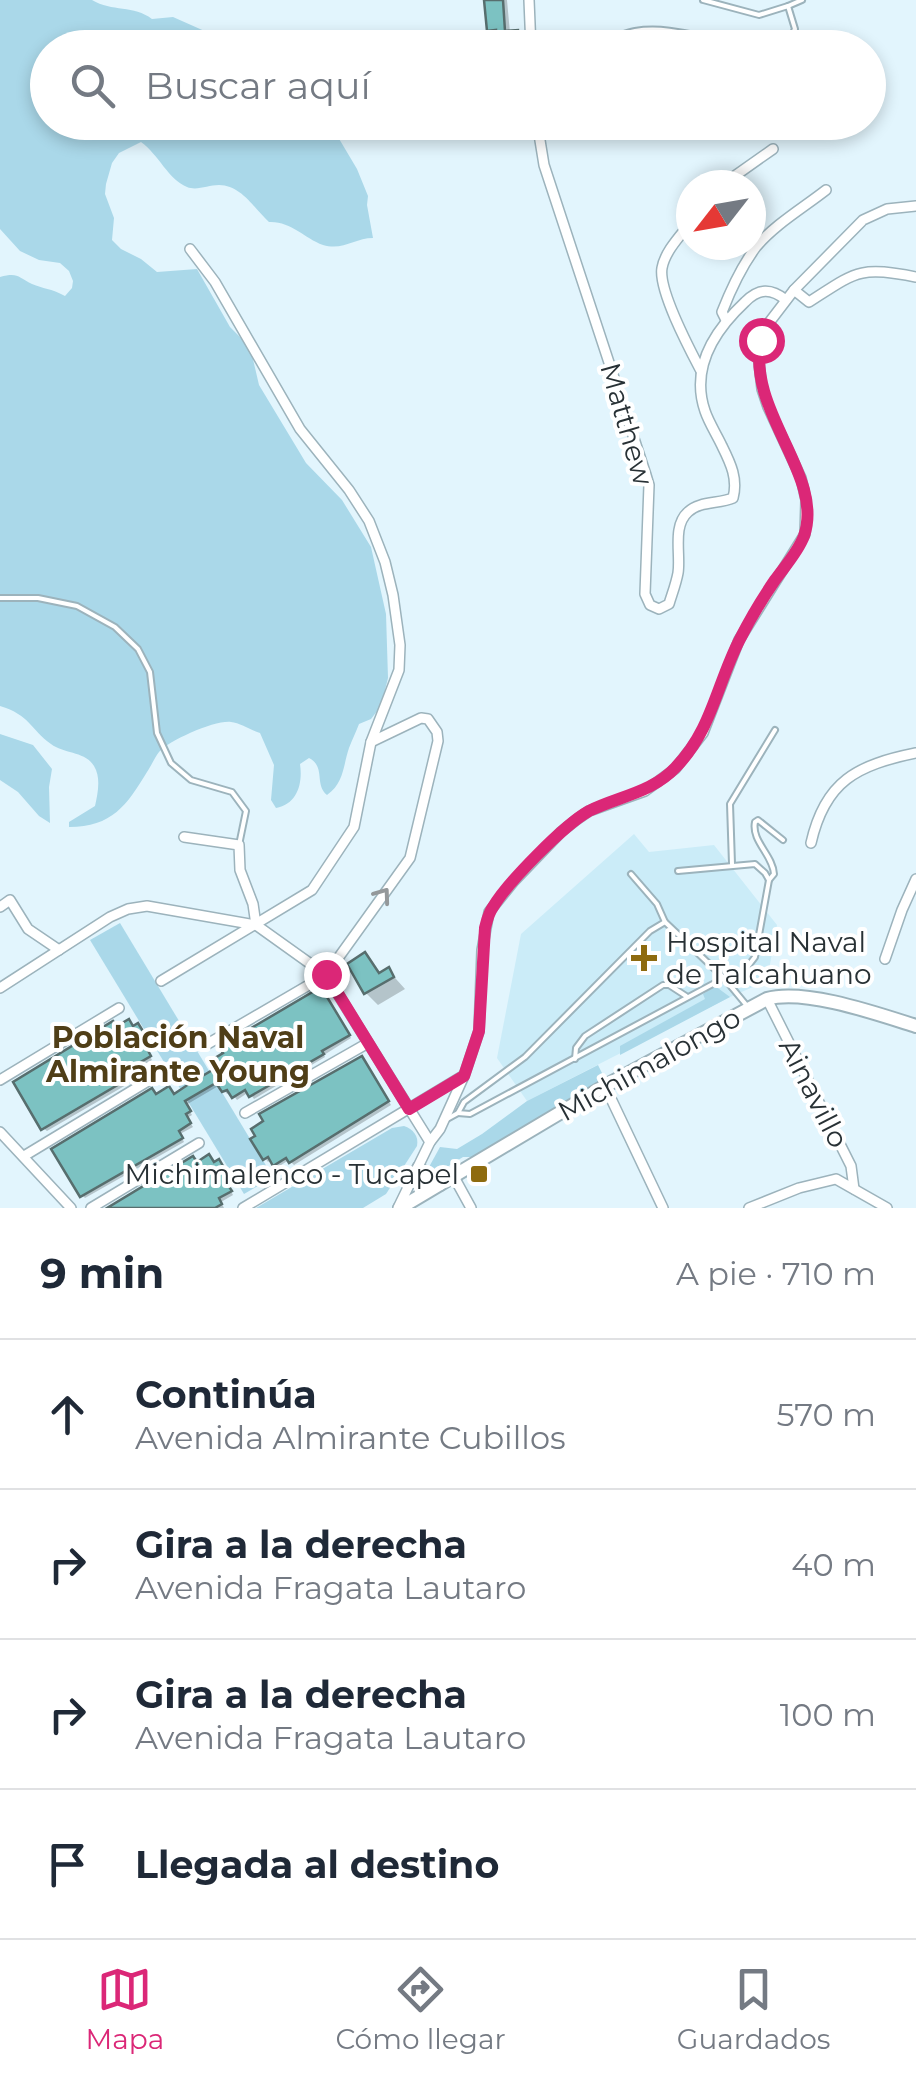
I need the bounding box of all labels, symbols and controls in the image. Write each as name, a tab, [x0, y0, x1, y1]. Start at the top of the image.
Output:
search box	[30, 30, 886, 140]
icon: search	[65, 58, 120, 113]
text: Buscar aquí	[145, 62, 371, 109]
north arrow	[676, 170, 766, 260]
route start	[739, 318, 785, 364]
street label: Matthew	[593, 359, 661, 490]
one-way arrow	[371, 888, 389, 907]
place label: Hospital Naval de Talcahuano	[666, 925, 872, 991]
marker: Hospital Naval de Talcahuano	[631, 945, 657, 971]
route end	[304, 952, 350, 998]
street label: Michimalongo	[552, 1000, 746, 1128]
district label: Población Naval Almirante Young	[45, 1019, 310, 1090]
street label: Ainavillo	[772, 1033, 856, 1153]
place label: Michimalenco - Tucapel	[124, 1157, 459, 1191]
marker: Michimalenco - Tucapel	[468, 1163, 490, 1185]
text: 9 min	[40, 1247, 164, 1299]
text: A pie · 710 m	[676, 1254, 876, 1293]
text: Continúa	[135, 1371, 317, 1418]
icon: ahead	[40, 1387, 95, 1442]
text: 570 m	[777, 1395, 876, 1434]
text: Avenida Almirante Cubillos	[135, 1418, 566, 1457]
text: Gira a la derecha	[135, 1521, 467, 1568]
icon: right	[40, 1537, 95, 1592]
text: 40 m	[791, 1545, 876, 1584]
text: Avenida Fragata Lautaro	[135, 1568, 526, 1607]
text: Gira a la derecha	[135, 1671, 467, 1718]
icon: right	[40, 1687, 95, 1742]
text: 100 m	[780, 1695, 876, 1734]
text: Avenida Fragata Lautaro	[135, 1718, 526, 1757]
icon: arrive	[40, 1837, 95, 1892]
text: Llegada al destino	[135, 1841, 499, 1888]
tab: Mapa	[86, 1962, 164, 2056]
tab: Cómo llegar	[335, 1962, 506, 2056]
tab: Guardados	[677, 1962, 830, 2056]

